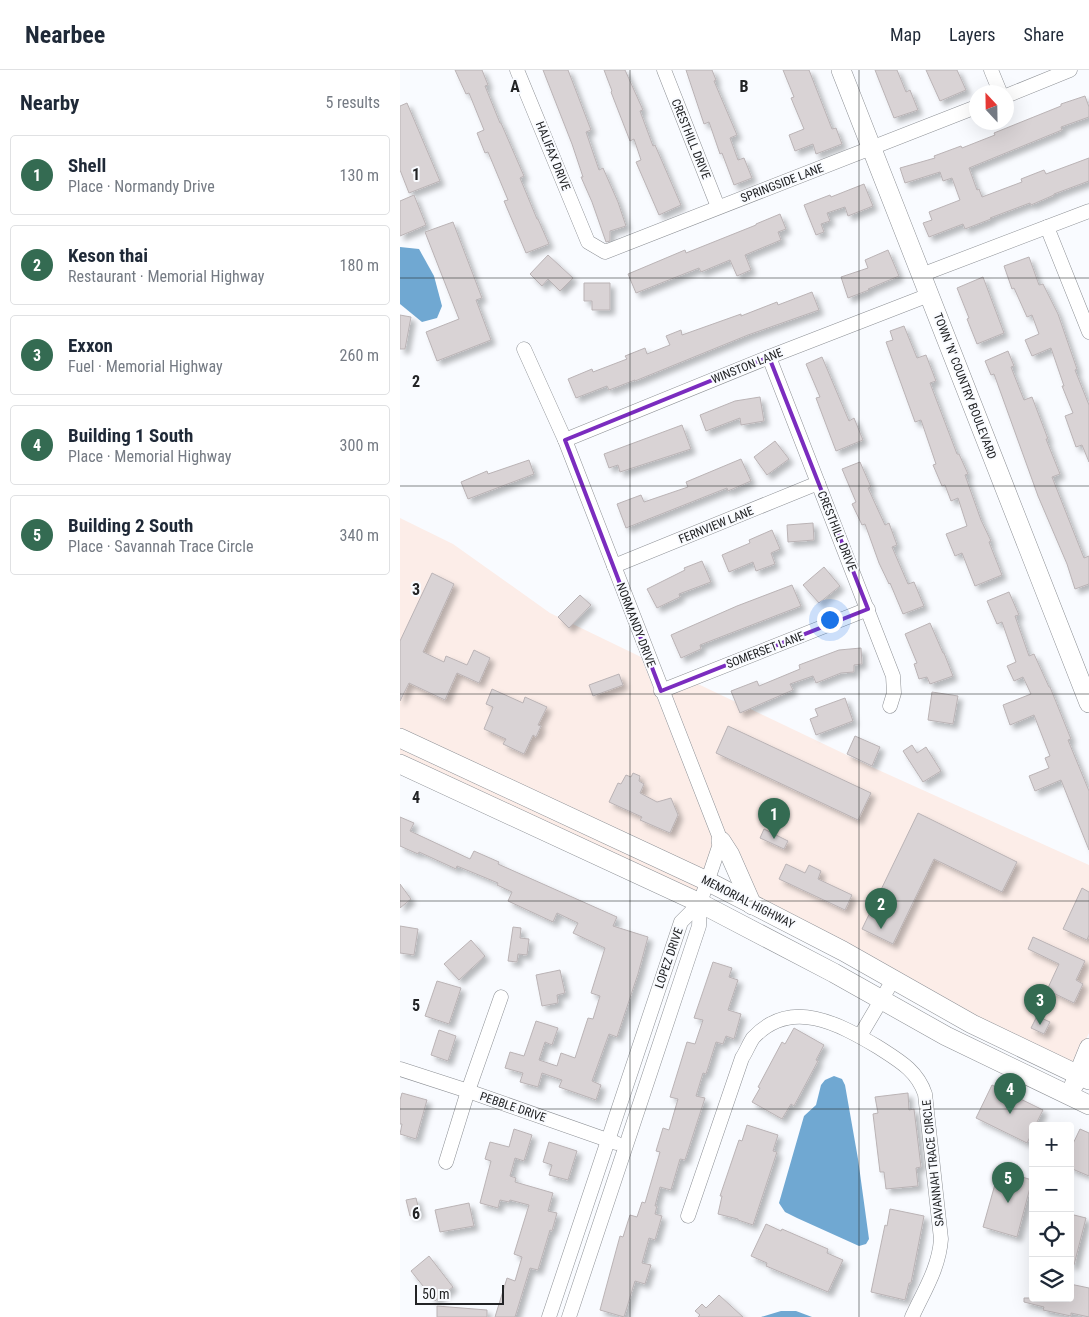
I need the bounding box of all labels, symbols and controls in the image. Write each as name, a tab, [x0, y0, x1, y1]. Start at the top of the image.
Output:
text: Nearbee	[25, 21, 105, 49]
text: Map	[890, 24, 921, 45]
text: Layers	[949, 24, 996, 45]
text: Share	[1024, 24, 1064, 45]
text: A	[510, 77, 520, 96]
text: B	[740, 77, 749, 96]
north arrow	[969, 85, 1014, 130]
text: Nearby	[20, 91, 79, 115]
text: 5 results	[325, 93, 380, 112]
street label: CRESTHILL DRIVE	[669, 97, 713, 181]
street label: HALIFAX DRIVE	[533, 119, 573, 193]
text: Shell	[68, 154, 106, 177]
street label: SPRINGSIDE LANE	[739, 161, 825, 205]
text: 1	[412, 165, 420, 184]
text: 1	[33, 166, 41, 185]
text: 130 m	[340, 166, 379, 185]
text: Place · Normandy Drive	[68, 177, 215, 196]
text: Keson thai	[68, 244, 148, 267]
text: 2	[33, 256, 41, 275]
text: 180 m	[340, 256, 379, 275]
text: Restaurant · Memorial Highway	[68, 267, 264, 286]
street label: TOWN 'N' COUNTRY BOULEVARD	[931, 311, 999, 461]
text: Exxon	[68, 334, 113, 357]
street label: WINSTON LANE	[709, 345, 785, 387]
text: 3	[33, 346, 41, 365]
text: 260 m	[340, 346, 379, 365]
text: Fuel · Memorial Highway	[68, 357, 223, 376]
text: 2	[412, 372, 420, 391]
text: Building 1 South	[68, 424, 193, 447]
text: 4	[33, 436, 41, 455]
text: 300 m	[340, 436, 379, 455]
text: Place · Memorial Highway	[68, 447, 231, 466]
street label: CRESTHILL DRIVE	[815, 489, 859, 573]
street label: FERNVIEW LANE	[677, 504, 755, 546]
text: Building 2 South	[68, 514, 193, 537]
text: 5	[33, 526, 41, 545]
text: 340 m	[340, 526, 379, 545]
text: Place · Savannah Trace Circle	[68, 537, 253, 556]
text: 3	[412, 580, 420, 599]
street label: NORMANDY DRIVE	[613, 581, 659, 669]
your location	[817, 607, 843, 633]
street label: SOMERSET LANE	[724, 629, 806, 671]
text: 4	[412, 788, 420, 807]
pin: 1	[758, 798, 790, 839]
street label: MEMORIAL HIGHWAY	[699, 872, 798, 932]
pin: 2	[865, 888, 897, 929]
street label: LOPEZ DRIVE	[652, 926, 686, 990]
pin: 3	[1024, 984, 1056, 1025]
text: 5	[412, 996, 420, 1015]
pin: 4	[994, 1073, 1026, 1114]
street label: PEBBLE DRIVE	[478, 1089, 548, 1125]
street label: SAVANNAH TRACE CIRCLE	[919, 1099, 947, 1227]
map controls	[1029, 1122, 1074, 1302]
button: +	[1029, 1122, 1074, 1167]
pin: 5	[992, 1162, 1024, 1203]
button: −	[1029, 1167, 1074, 1212]
text: 6	[412, 1204, 420, 1223]
button: locate	[1029, 1212, 1074, 1257]
button: layers	[1029, 1257, 1074, 1302]
scale bar	[415, 1282, 504, 1305]
text: 50 m	[422, 1286, 450, 1302]

